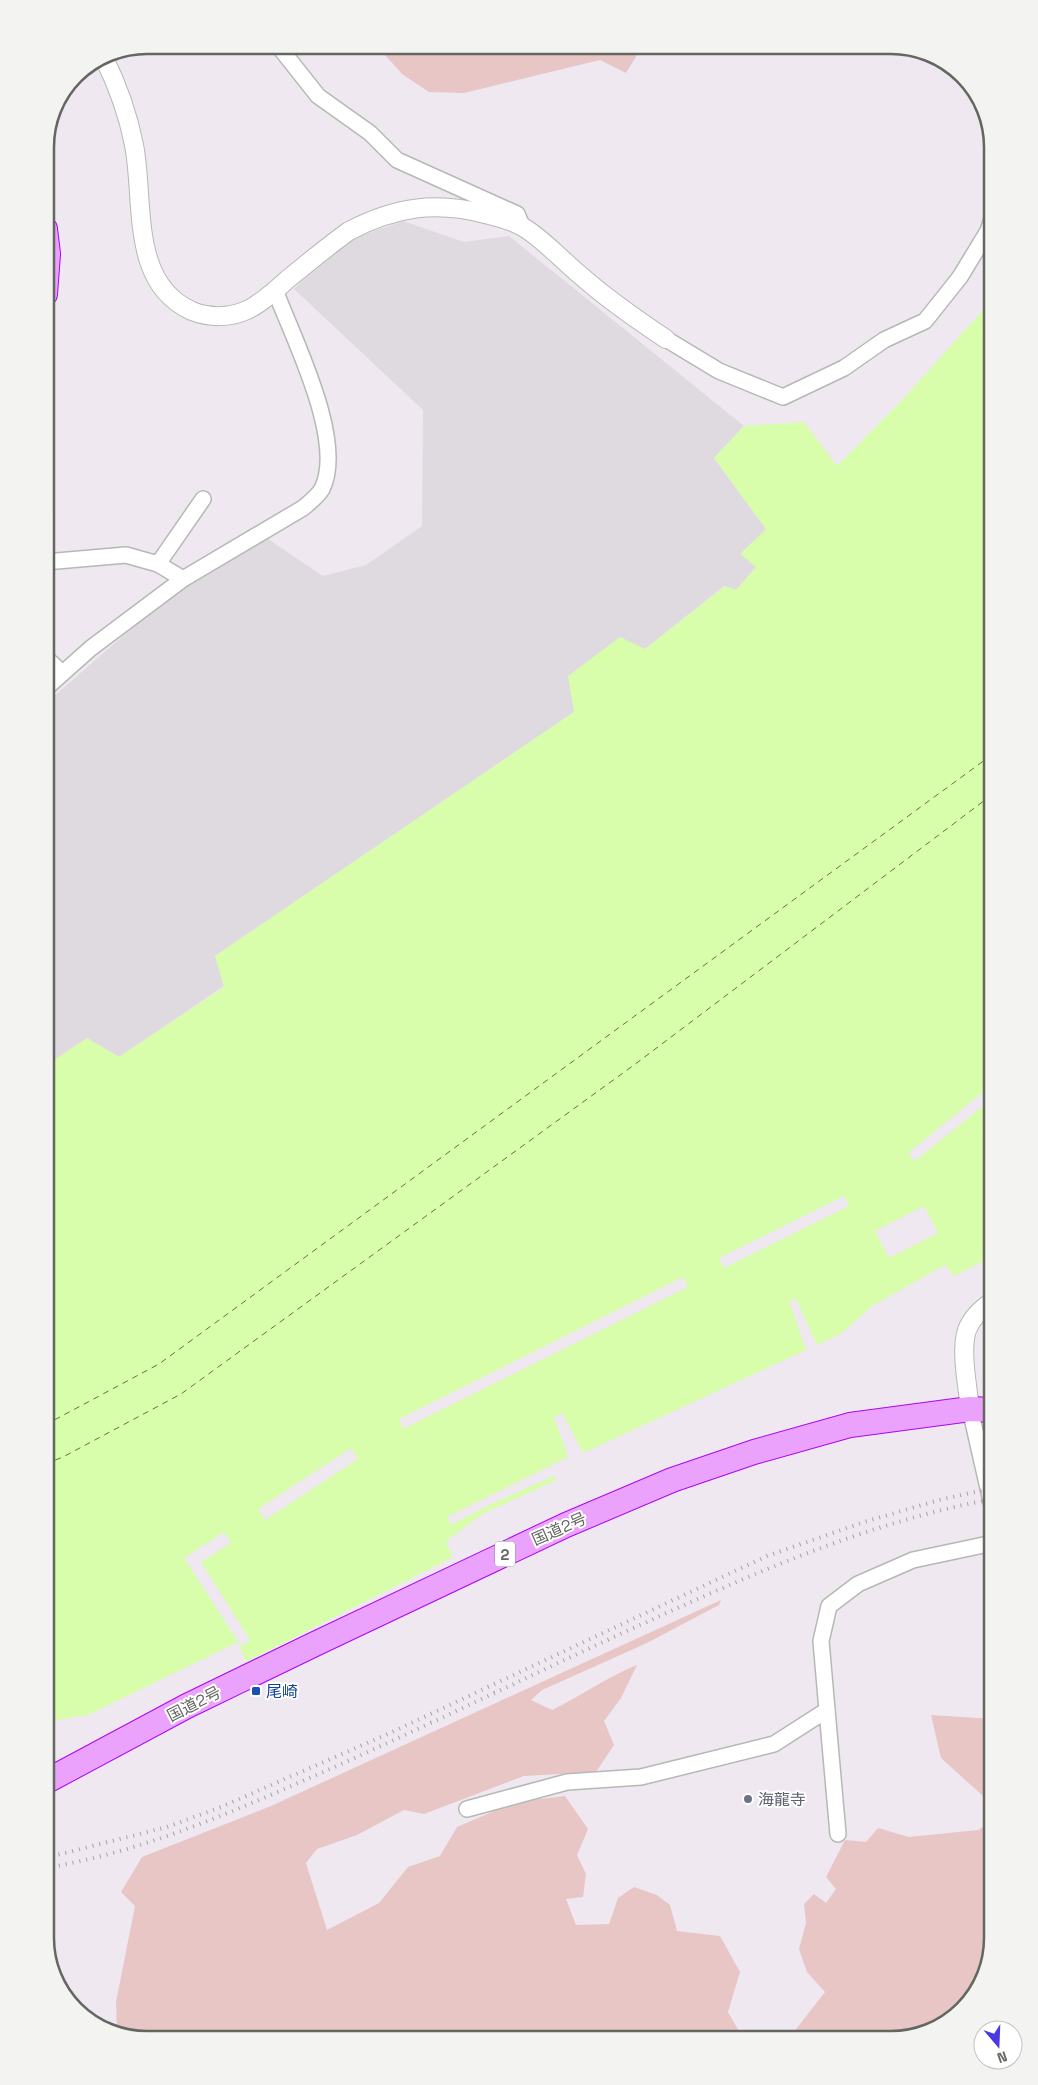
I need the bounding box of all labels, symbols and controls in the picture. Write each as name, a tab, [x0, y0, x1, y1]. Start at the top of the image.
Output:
street label: 国道2号	[528, 1508, 590, 1550]
road number: 2	[495, 1542, 515, 1566]
place label: 尾崎	[266, 1681, 298, 1702]
street label: 国道2号	[164, 1682, 224, 1726]
marker: 尾崎	[250, 1685, 262, 1697]
place label: 海龍寺	[758, 1789, 806, 1810]
marker: 海龍寺	[742, 1793, 754, 1805]
north arrow	[973, 2020, 1023, 2070]
text: N	[995, 2047, 1010, 2067]

